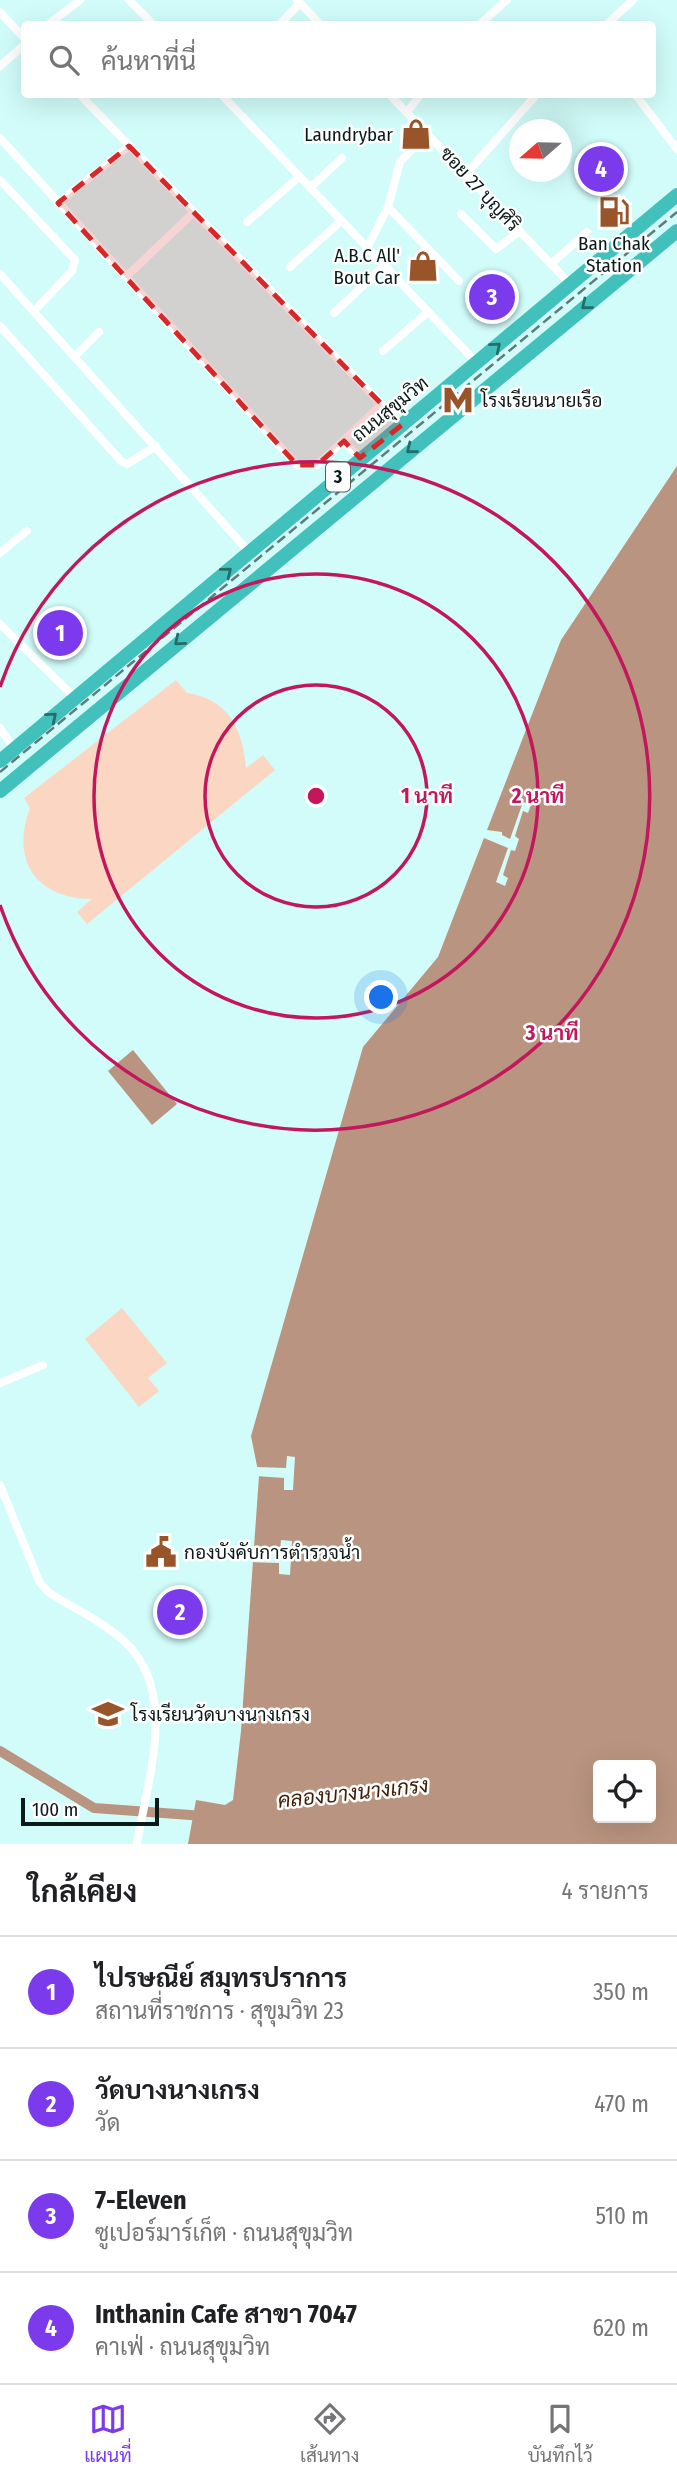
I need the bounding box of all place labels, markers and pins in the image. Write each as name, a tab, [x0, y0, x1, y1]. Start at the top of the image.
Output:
shop icon: Laundrybar	[399, 117, 433, 151]
place label: Laundrybar	[304, 123, 393, 146]
pin: 4	[578, 143, 624, 195]
fuel station icon: Ban Chak Station	[597, 195, 631, 229]
place label: Ban Chak Station	[578, 232, 650, 277]
place label: A.B.C All' Bout Car	[334, 244, 400, 289]
shop icon: A.B.C All' Bout Car	[406, 249, 440, 283]
pin: 3	[469, 271, 515, 323]
metro station icon: โรงเรียนนายเรือ	[441, 383, 475, 417]
place label: โรงเรียนนายเรือ	[480, 388, 603, 412]
pin: 1	[37, 607, 83, 659]
centre of rings	[304, 784, 328, 808]
public building icon: กองบังคับการตำรวจน้ำ	[144, 1535, 178, 1569]
place label: กองบังคับการตำรวจน้ำ	[184, 1537, 360, 1564]
pin: 2	[157, 1586, 203, 1638]
school or university icon: โรงเรียนวัดบางนางเกรง	[91, 1697, 125, 1731]
place label: โรงเรียนวัดบางนางเกรง	[130, 1702, 310, 1726]

